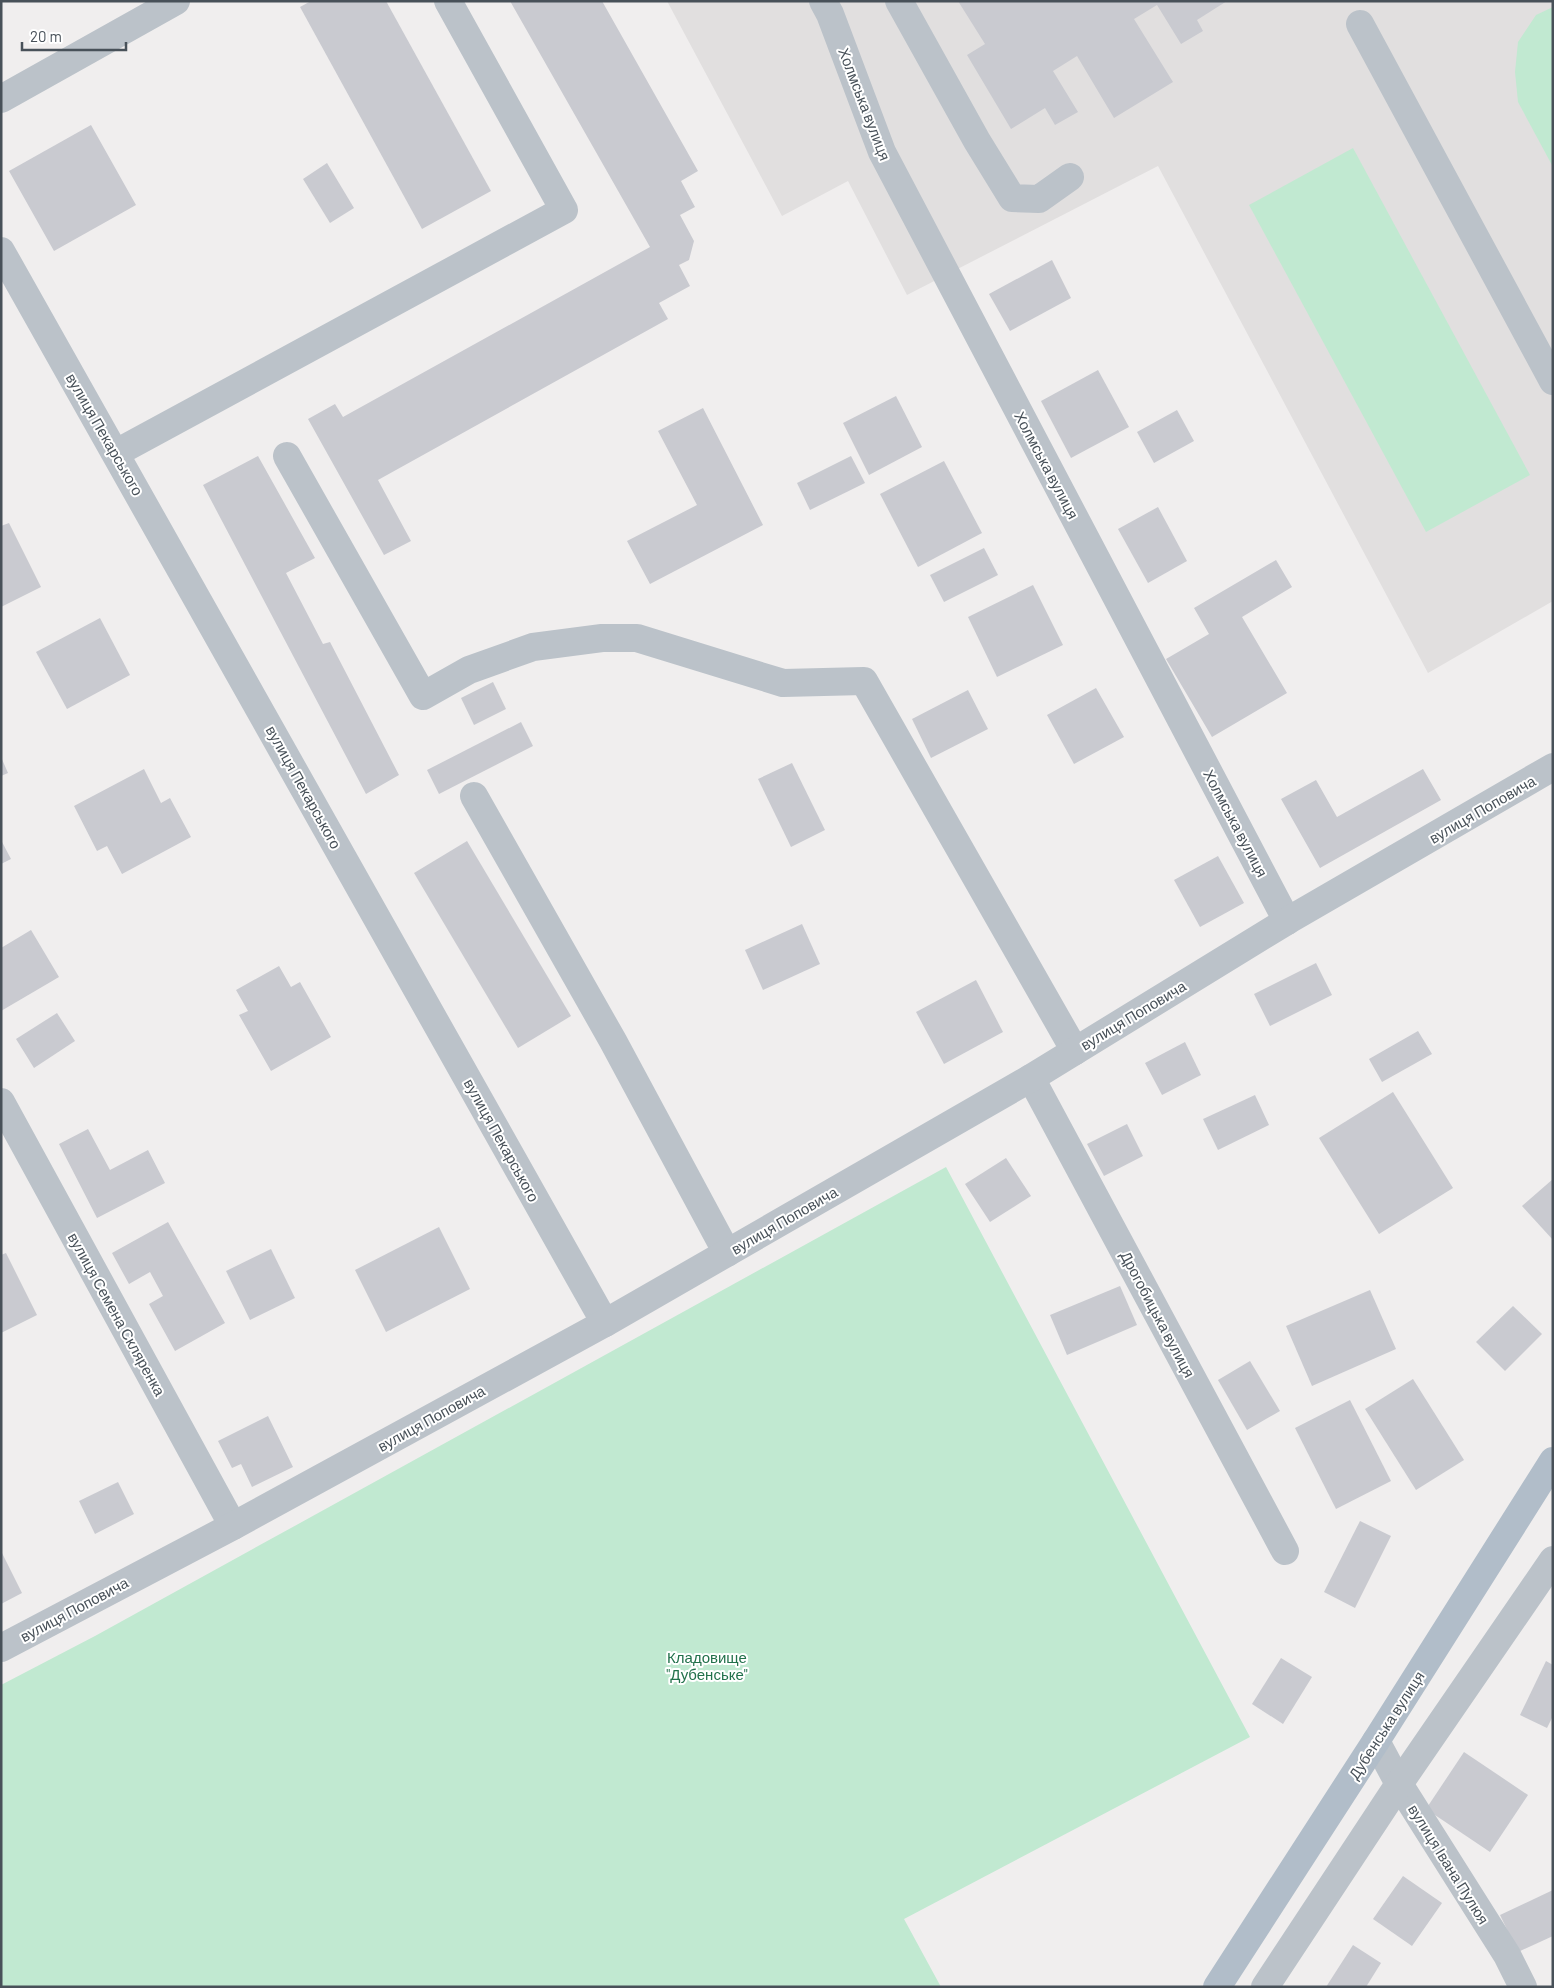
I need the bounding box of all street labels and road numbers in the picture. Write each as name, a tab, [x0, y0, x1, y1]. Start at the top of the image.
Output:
street label: Холмська вулиця	[835, 45, 895, 163]
street label: вулиця Пекарського	[63, 370, 147, 498]
street label: Холмська вулиця	[1011, 408, 1083, 522]
street label: вулиця Пекарського	[263, 722, 345, 852]
street label: Холмська вулиця	[1200, 766, 1272, 880]
street label: вулиця Поповича	[1426, 771, 1539, 847]
street label: вулиця Поповича	[1077, 976, 1190, 1054]
street label: вулиця Пекарського	[461, 1075, 543, 1205]
street label: вулиця Поповича	[728, 1182, 841, 1258]
street label: вулиця Семена Скляренка	[65, 1229, 170, 1399]
street label: Дрогобицька вулиця	[1117, 1248, 1199, 1380]
street label: вулиця Поповича	[374, 1381, 488, 1455]
street label: вулиця Поповича	[17, 1573, 132, 1645]
street label: Дубенська вулиця	[1344, 1668, 1428, 1782]
street label: вулиця Івана Пулюя	[1405, 1801, 1493, 1927]

